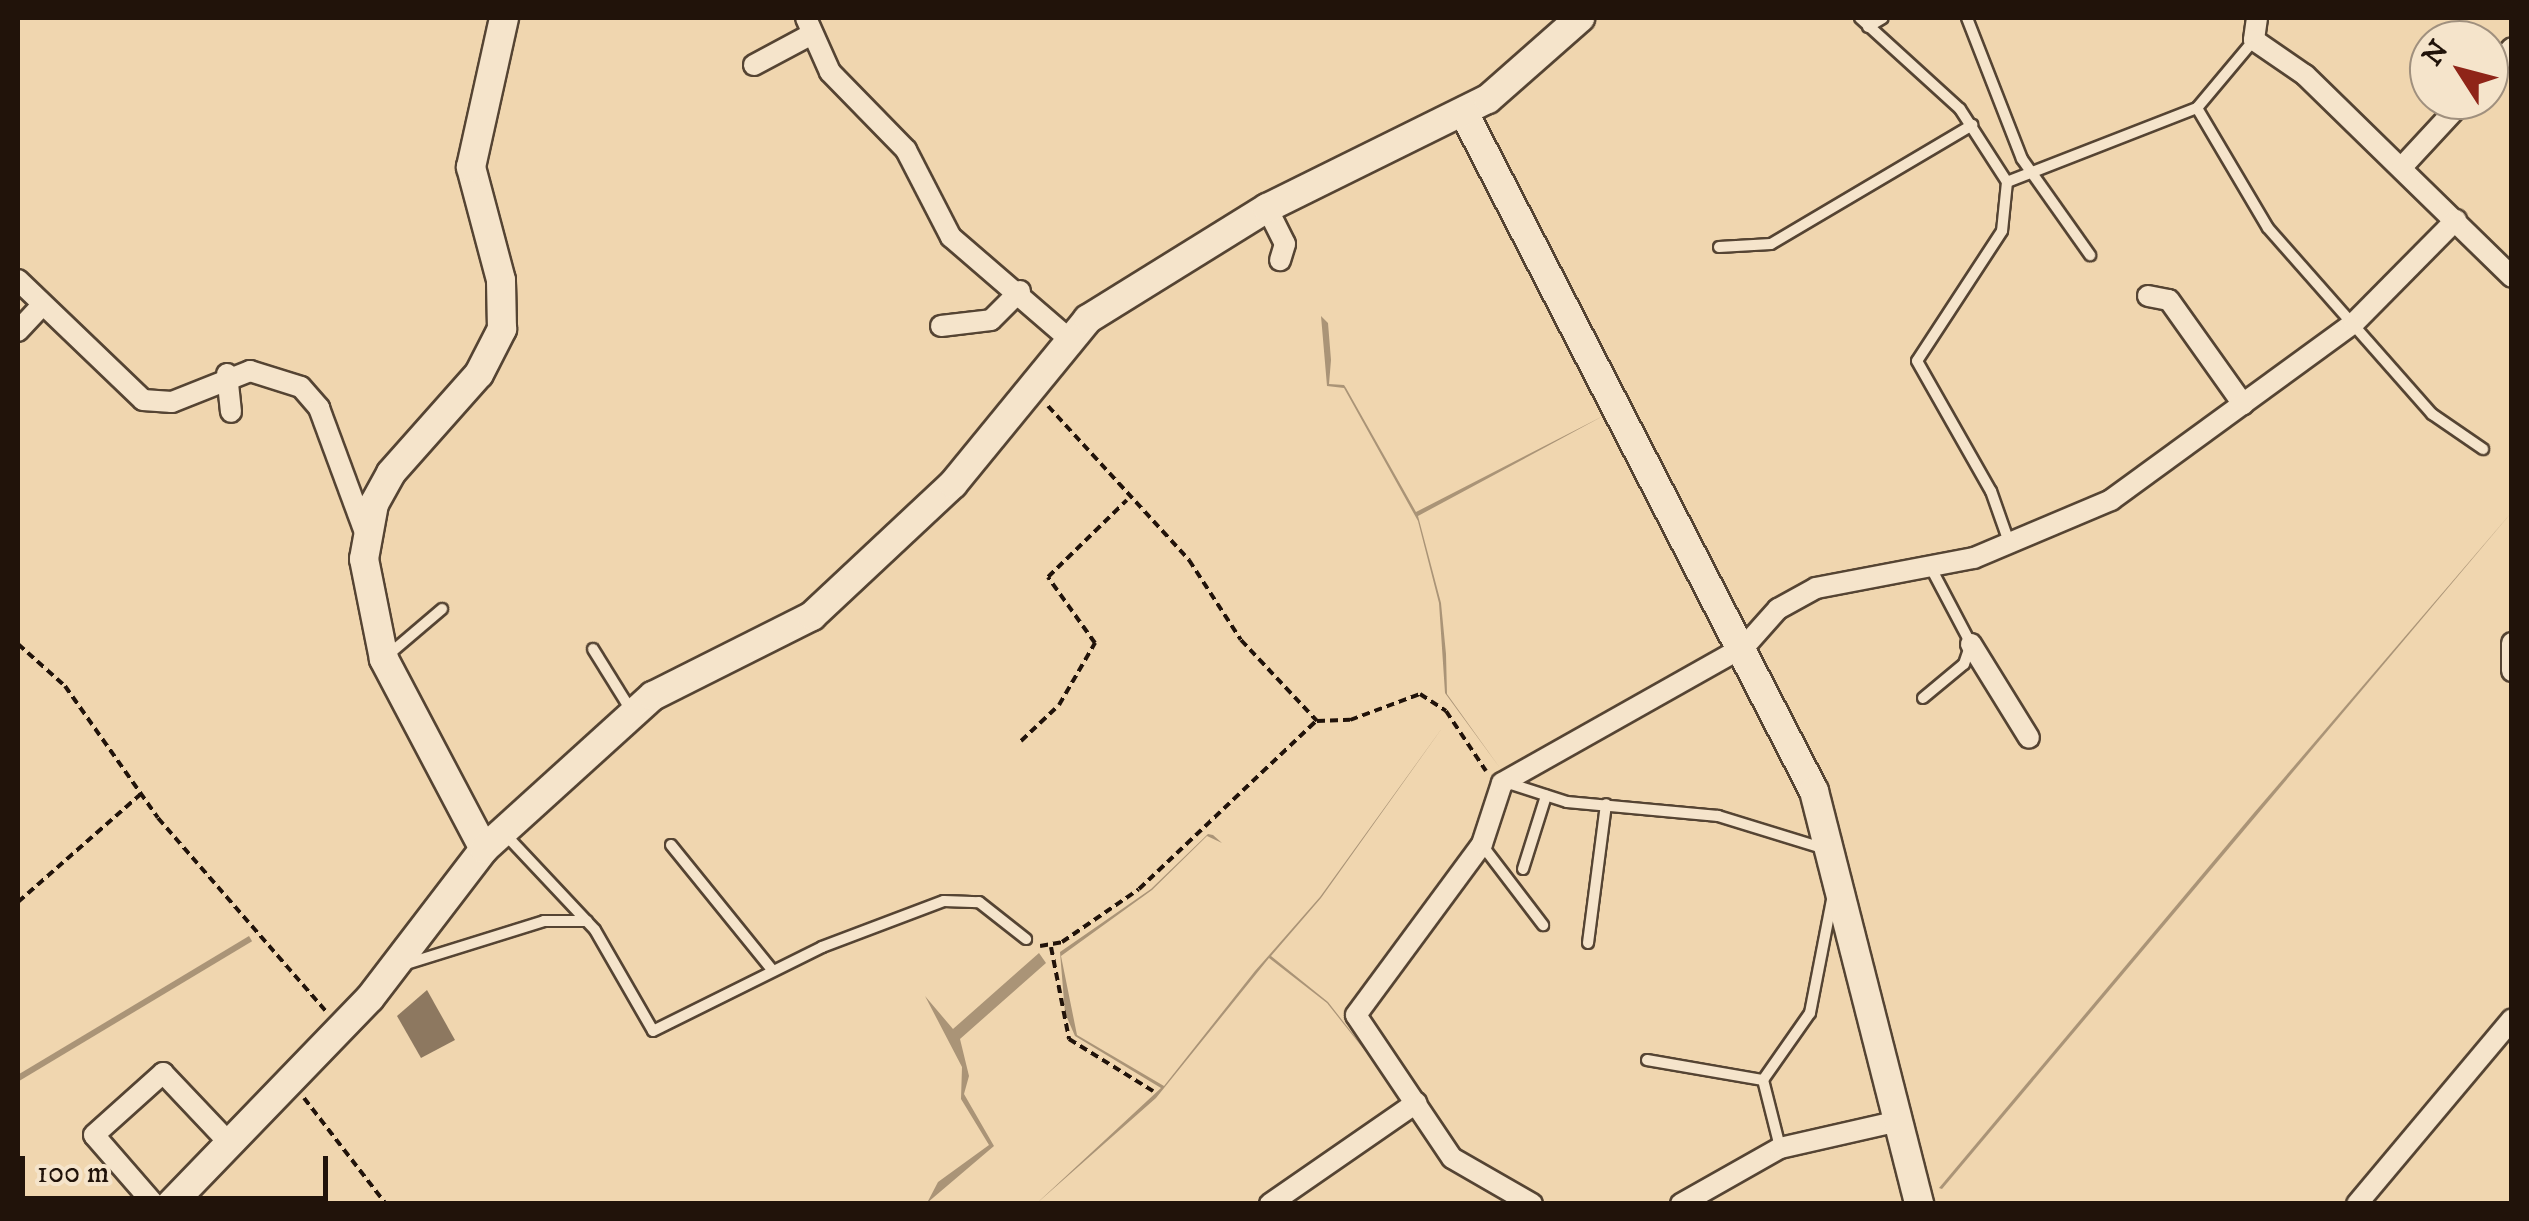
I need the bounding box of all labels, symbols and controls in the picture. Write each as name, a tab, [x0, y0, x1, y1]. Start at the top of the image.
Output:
north arrow	[2409, 20, 2509, 120]
text: N	[2415, 34, 2457, 73]
scale bar	[25, 1136, 332, 1198]
text: 100 m	[37, 1155, 109, 1192]

